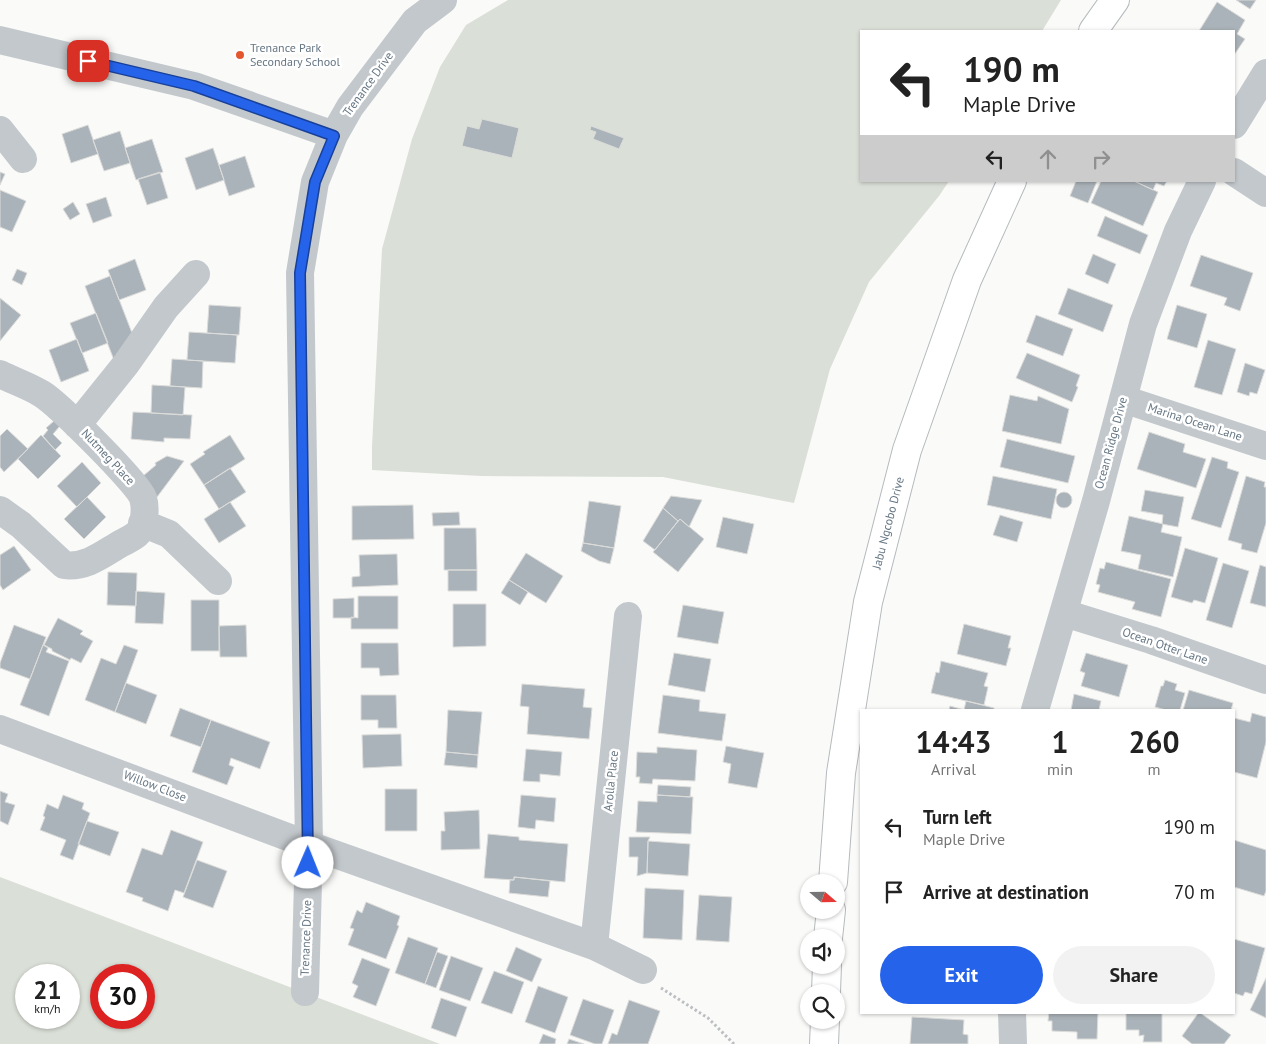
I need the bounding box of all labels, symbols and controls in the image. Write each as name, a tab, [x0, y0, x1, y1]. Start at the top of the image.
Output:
pin	[67, 40, 109, 82]
place label: Trenance Park Secondary School	[250, 40, 341, 69]
text: 190 m	[963, 46, 1060, 92]
icon: arrive	[74, 47, 102, 75]
marker: Trenance Park Secondary School	[234, 49, 246, 61]
street label: Trenance Drive	[339, 49, 396, 119]
icon: left	[880, 50, 945, 115]
text: Maple Drive	[963, 90, 1076, 118]
icon: left	[981, 145, 1009, 173]
icon: ahead	[1034, 145, 1062, 173]
icon: right	[1087, 145, 1115, 173]
street label: Ocean Ridge Drive	[1091, 395, 1130, 491]
street label: Marina Ocean Lane	[1146, 399, 1244, 444]
street label: Nutmeg Place	[79, 425, 138, 488]
street label: Jabu Ngcobo Drive	[868, 475, 907, 572]
street label: Ocean Otter Lane	[1120, 624, 1210, 667]
text: 14:43	[915, 722, 992, 761]
text: 1	[1052, 722, 1069, 761]
text: 260	[1128, 722, 1180, 761]
street label: Arolla Place	[600, 750, 621, 812]
text: Arrival	[931, 759, 976, 779]
text: min	[1047, 759, 1073, 779]
text: m	[1148, 759, 1161, 779]
street label: Willow Close	[122, 767, 189, 804]
text: Turn left	[923, 805, 992, 829]
icon: left	[880, 813, 908, 841]
text: 190 m	[1163, 815, 1215, 839]
text: Maple Drive	[923, 829, 1005, 849]
position arrow	[281, 836, 333, 888]
north arrow	[800, 874, 845, 919]
map controls	[800, 874, 845, 1029]
icon: arrive	[880, 878, 908, 906]
text: Arrive at destination	[923, 880, 1089, 904]
text: 70 m	[1174, 880, 1215, 904]
street label: Trenance Drive	[297, 900, 314, 976]
button: sound	[800, 929, 845, 974]
button: Exit	[880, 946, 1043, 1004]
button: Share	[1053, 946, 1215, 1004]
speed limit sign: 30	[90, 964, 155, 1029]
text: 21	[33, 974, 62, 1006]
button: search	[800, 984, 845, 1029]
text: km/h	[34, 1001, 61, 1016]

